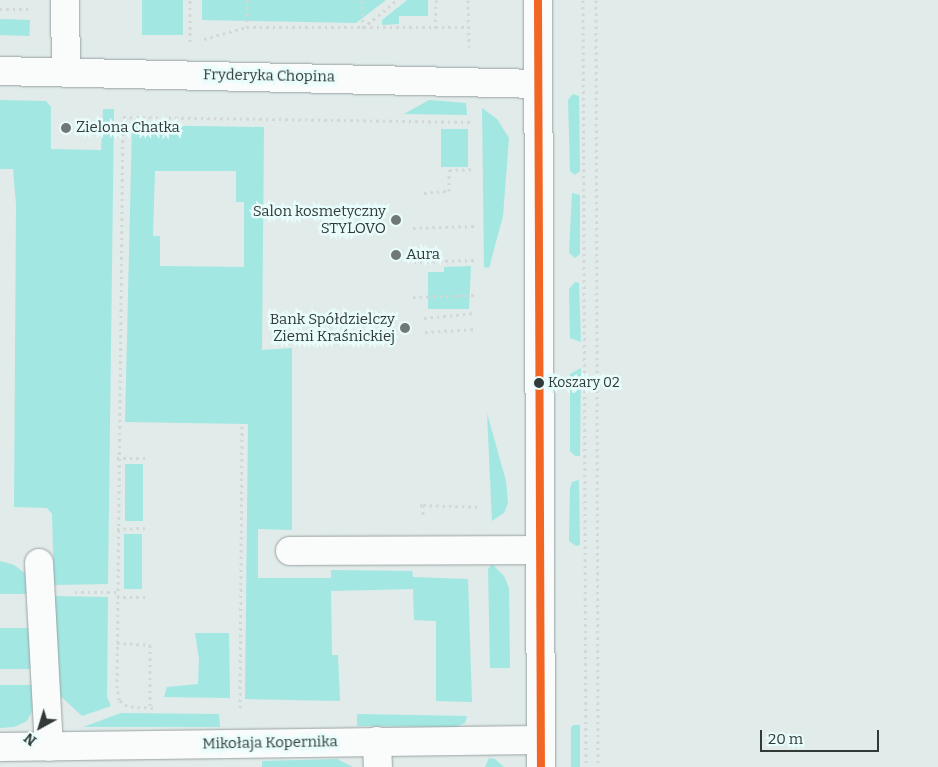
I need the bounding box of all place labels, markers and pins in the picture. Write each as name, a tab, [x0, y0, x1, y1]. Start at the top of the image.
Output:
place label: Zielona Chatka	[76, 119, 180, 137]
marker: Zielona Chatka	[60, 122, 72, 134]
place label: Salon kosmetyczny STYLOVO	[253, 202, 386, 237]
marker: Salon kosmetyczny STYLOVO	[390, 214, 402, 226]
place label: Aura	[406, 246, 440, 264]
marker: Aura	[390, 249, 402, 261]
place label: Bank Spółdzielczy Ziemi Kraśnickiej	[270, 310, 395, 345]
marker: Bank Spółdzielczy Ziemi Kraśnickiej	[399, 322, 411, 334]
place label: Koszary 02	[548, 375, 620, 391]
marker: Koszary 02	[534, 378, 544, 388]

